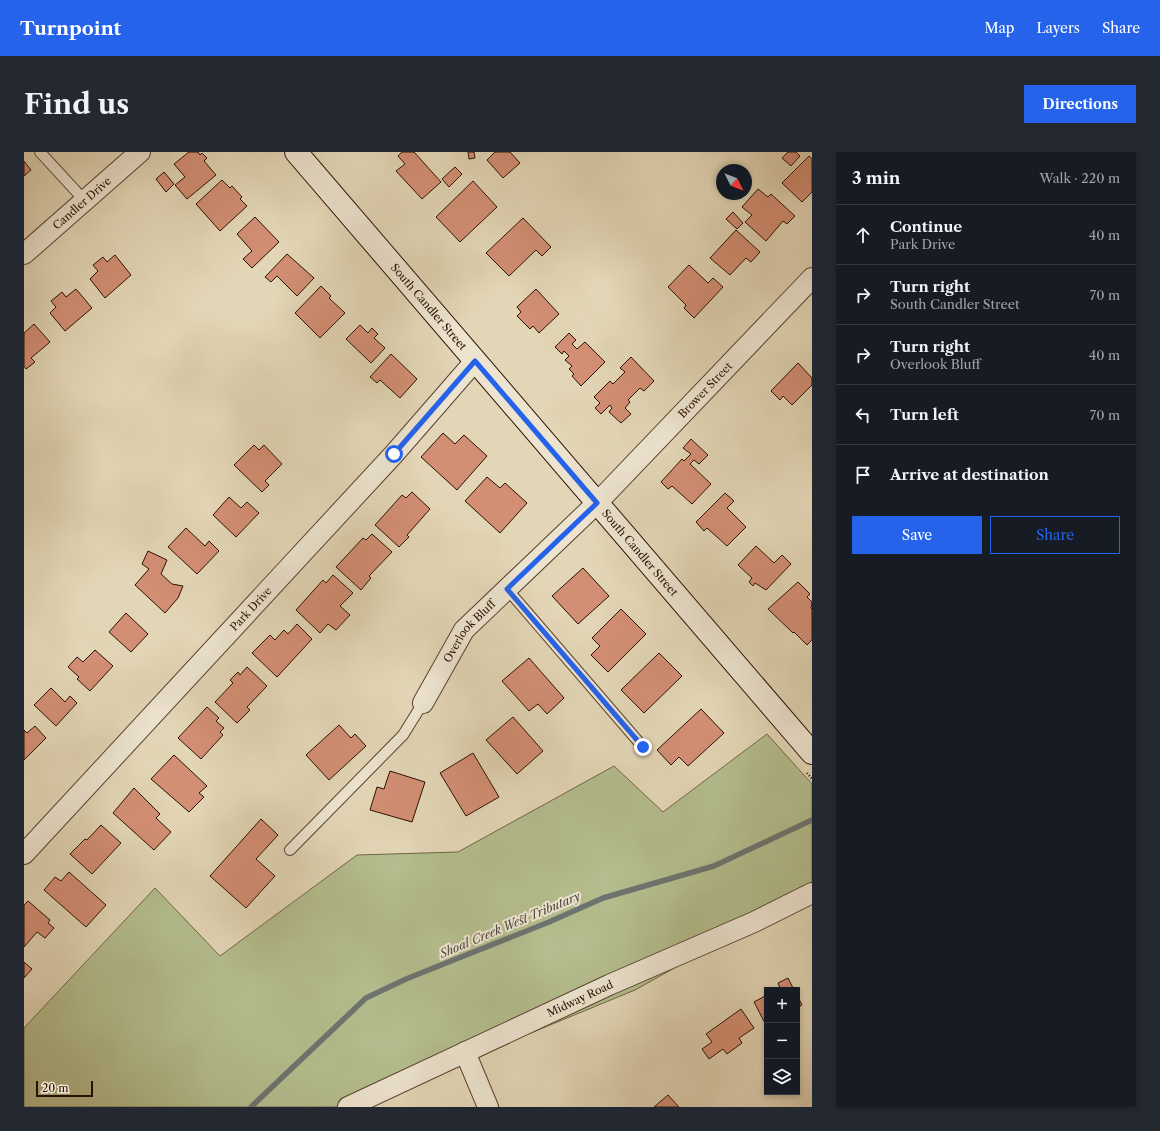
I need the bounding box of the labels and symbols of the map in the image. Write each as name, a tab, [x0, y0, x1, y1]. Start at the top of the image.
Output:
north arrow	[716, 164, 752, 200]
street label: Candler Drive	[50, 174, 114, 233]
street label: South Candler Street	[388, 261, 470, 353]
street label: Brower Street	[675, 359, 735, 421]
route start	[385, 445, 403, 463]
street label: South Candler Street	[599, 506, 681, 599]
street label: Park Drive	[227, 584, 275, 634]
street label: Overlook Bluff	[440, 596, 499, 665]
route end	[634, 738, 652, 756]
water label: Shoal Creek West Tributary	[436, 888, 582, 961]
street label: Midway Road	[545, 977, 615, 1020]
scale bar	[36, 1079, 93, 1098]

